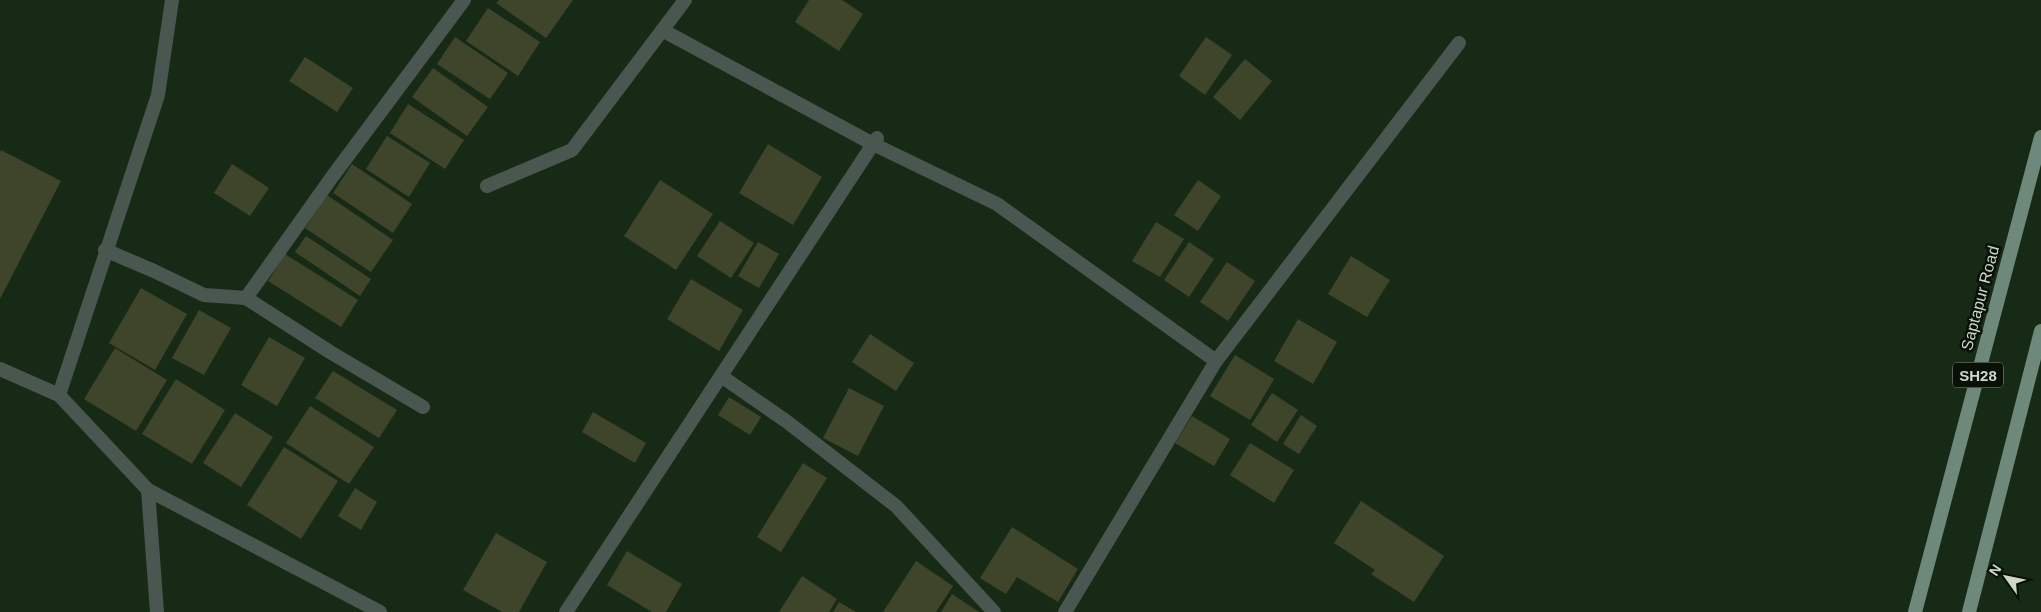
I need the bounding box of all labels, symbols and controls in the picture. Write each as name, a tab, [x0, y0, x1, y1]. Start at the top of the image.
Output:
street label: Saptapur Road	[1958, 244, 2002, 352]
road number: SH28	[1953, 362, 2003, 388]
north arrow	[1981, 552, 2031, 602]
text: N	[1986, 561, 2005, 579]

